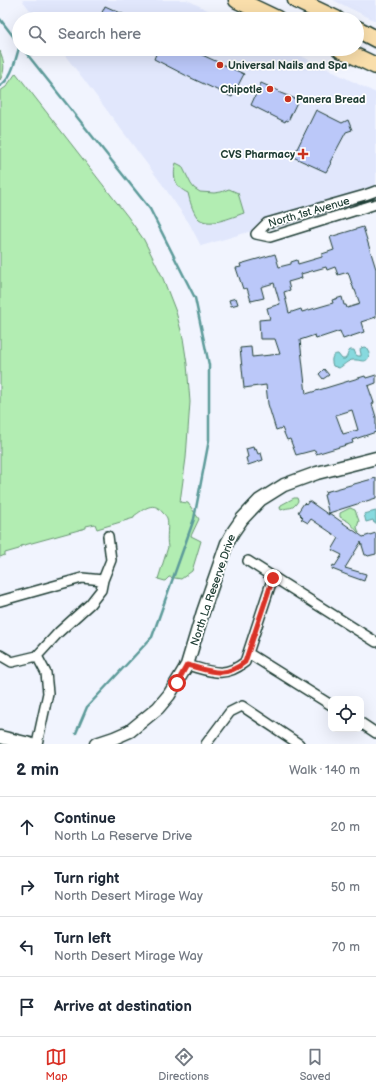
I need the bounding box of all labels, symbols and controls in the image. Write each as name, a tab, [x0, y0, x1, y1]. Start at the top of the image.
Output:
search box	[12, 12, 364, 56]
icon: search	[26, 23, 48, 45]
text: Search here	[58, 25, 141, 44]
place label: Universal Nails and Spa	[228, 59, 347, 72]
marker: Universal Nails and Spa	[215, 60, 225, 70]
place label: Chipotle	[220, 83, 262, 96]
marker: Chipotle	[265, 84, 275, 94]
place label: Panera Bread	[296, 93, 366, 106]
marker: Panera Bread	[283, 94, 293, 104]
place label: CVS Pharmacy	[220, 148, 295, 161]
marker: CVS Pharmacy	[298, 149, 308, 159]
street label: North 1st Avenue	[267, 194, 352, 230]
street label: North La Reserve Drive	[188, 532, 238, 647]
route end	[264, 569, 282, 587]
route start	[168, 674, 186, 692]
map controls	[328, 696, 364, 732]
button: locate	[328, 696, 364, 732]
text: 2 min	[16, 760, 59, 780]
text: Walk · 140 m	[289, 762, 360, 778]
text: Continue	[54, 809, 116, 828]
icon: ahead	[16, 816, 38, 838]
text: 20 m	[330, 819, 360, 835]
text: North La Reserve Drive	[54, 828, 192, 844]
text: Turn right	[54, 869, 119, 888]
icon: right	[16, 876, 38, 898]
text: 50 m	[331, 879, 360, 895]
text: North Desert Mirage Way	[54, 888, 203, 904]
text: Turn left	[54, 929, 111, 948]
icon: left	[16, 936, 38, 958]
text: 70 m	[332, 939, 360, 955]
text: North Desert Mirage Way	[54, 948, 203, 964]
icon: arrive	[16, 996, 38, 1018]
text: Arrive at destination	[54, 997, 192, 1016]
tab: Map	[45, 1046, 68, 1083]
tab: Directions	[158, 1046, 209, 1083]
tab: Saved	[300, 1046, 331, 1083]

